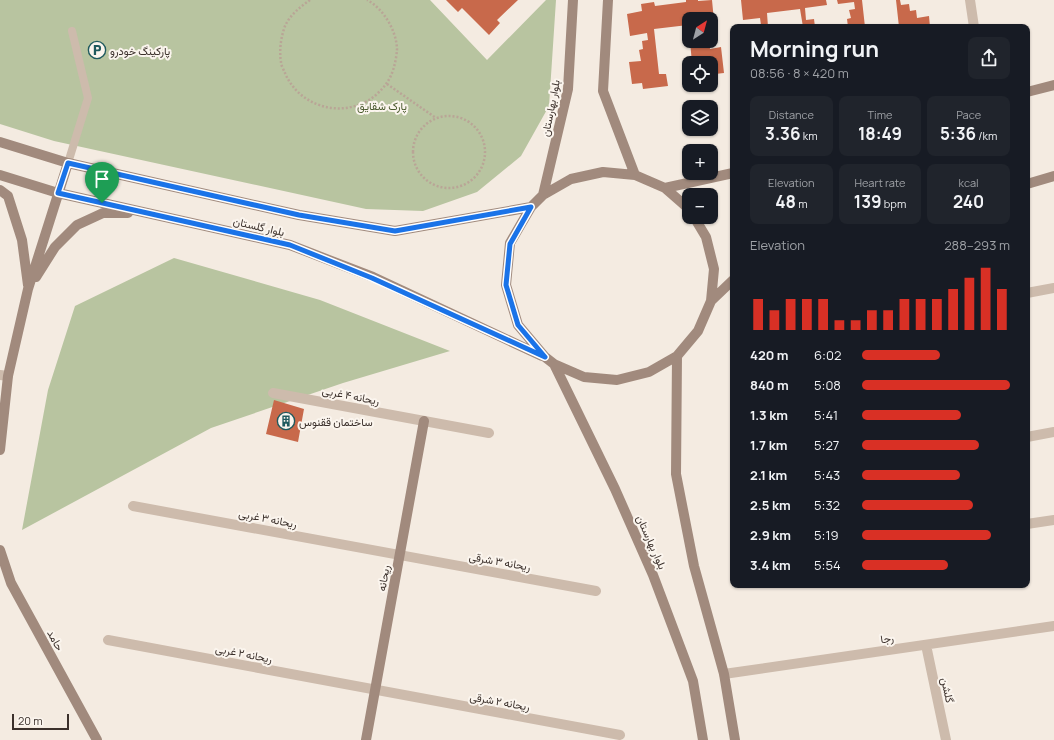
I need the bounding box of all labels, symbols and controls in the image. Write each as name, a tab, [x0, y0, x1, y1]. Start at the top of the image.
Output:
north arrow	[682, 12, 718, 48]
map controls	[682, 12, 718, 224]
text: Morning run	[750, 34, 879, 64]
button: share	[968, 37, 1010, 79]
parking icon: پارکینگ خودرو	[87, 40, 107, 60]
place label: پارکینگ خودرو	[110, 43, 170, 59]
button: locate	[682, 56, 718, 92]
text: 08:56 · 8 × 420 m	[750, 64, 849, 82]
street label: بلوار بهارستان	[537, 78, 563, 138]
park label: پارک شقایق	[357, 98, 407, 114]
button: layers	[682, 100, 718, 136]
text: Distance	[769, 107, 814, 122]
text: Time	[868, 107, 892, 122]
text: Pace	[956, 107, 981, 122]
text: 3.36	[765, 122, 801, 145]
text: 18:49	[858, 122, 902, 145]
text: 5:36	[940, 122, 976, 145]
text: km	[801, 128, 818, 143]
text: /km	[976, 128, 997, 143]
button: +	[682, 144, 718, 180]
pin	[85, 162, 119, 203]
icon: arrive	[91, 168, 113, 190]
text: Elevation	[768, 175, 815, 190]
text: Heart rate	[854, 175, 906, 190]
text: kcal	[959, 175, 979, 190]
button: −	[682, 188, 718, 224]
text: 48	[775, 190, 796, 213]
text: 139	[854, 190, 882, 213]
text: 240	[953, 190, 984, 213]
text: m	[796, 196, 807, 211]
text: bpm	[882, 196, 906, 211]
street label: بلوار گلستان	[232, 213, 286, 239]
text: Elevation	[750, 236, 805, 254]
text: 288–293 m	[944, 236, 1010, 254]
text: 420 m	[750, 346, 789, 364]
text: 6:02	[814, 346, 841, 364]
text: 840 m	[750, 376, 789, 394]
text: 5:08	[814, 376, 841, 394]
street label: ریحانه ۴ غربی	[321, 382, 381, 408]
text: 1.3 km	[750, 406, 788, 424]
text: 5:41	[814, 406, 838, 424]
building icon: ساختمان ققنوس	[276, 411, 296, 431]
place label: ساختمان ققنوس	[299, 414, 373, 429]
text: 1.7 km	[750, 436, 787, 454]
text: 5:27	[814, 436, 839, 454]
text: 2.1 km	[750, 466, 787, 484]
text: 5:43	[814, 466, 840, 484]
text: 2.5 km	[750, 496, 791, 514]
text: 5:32	[814, 496, 840, 514]
street label: ریحانه ۳ غربی	[238, 505, 299, 531]
street label: بلوار بهارستان	[633, 513, 671, 571]
text: 2.9 km	[750, 526, 791, 544]
text: 5:19	[814, 526, 839, 544]
street label: ریحانه ۳ شرقی	[468, 548, 532, 574]
text: 3.4 km	[750, 556, 791, 574]
text: 5:54	[814, 556, 841, 574]
street label: ریحانه	[373, 563, 393, 592]
street label: حامد	[44, 627, 68, 653]
street label: رجا	[879, 630, 895, 646]
street label: ریحانه ۲ غربی	[214, 640, 274, 666]
street label: گلشن	[938, 676, 958, 704]
street label: ریحانه ۲ شرقی	[469, 688, 532, 714]
scale bar	[12, 712, 69, 731]
text: 20 m	[18, 713, 43, 728]

